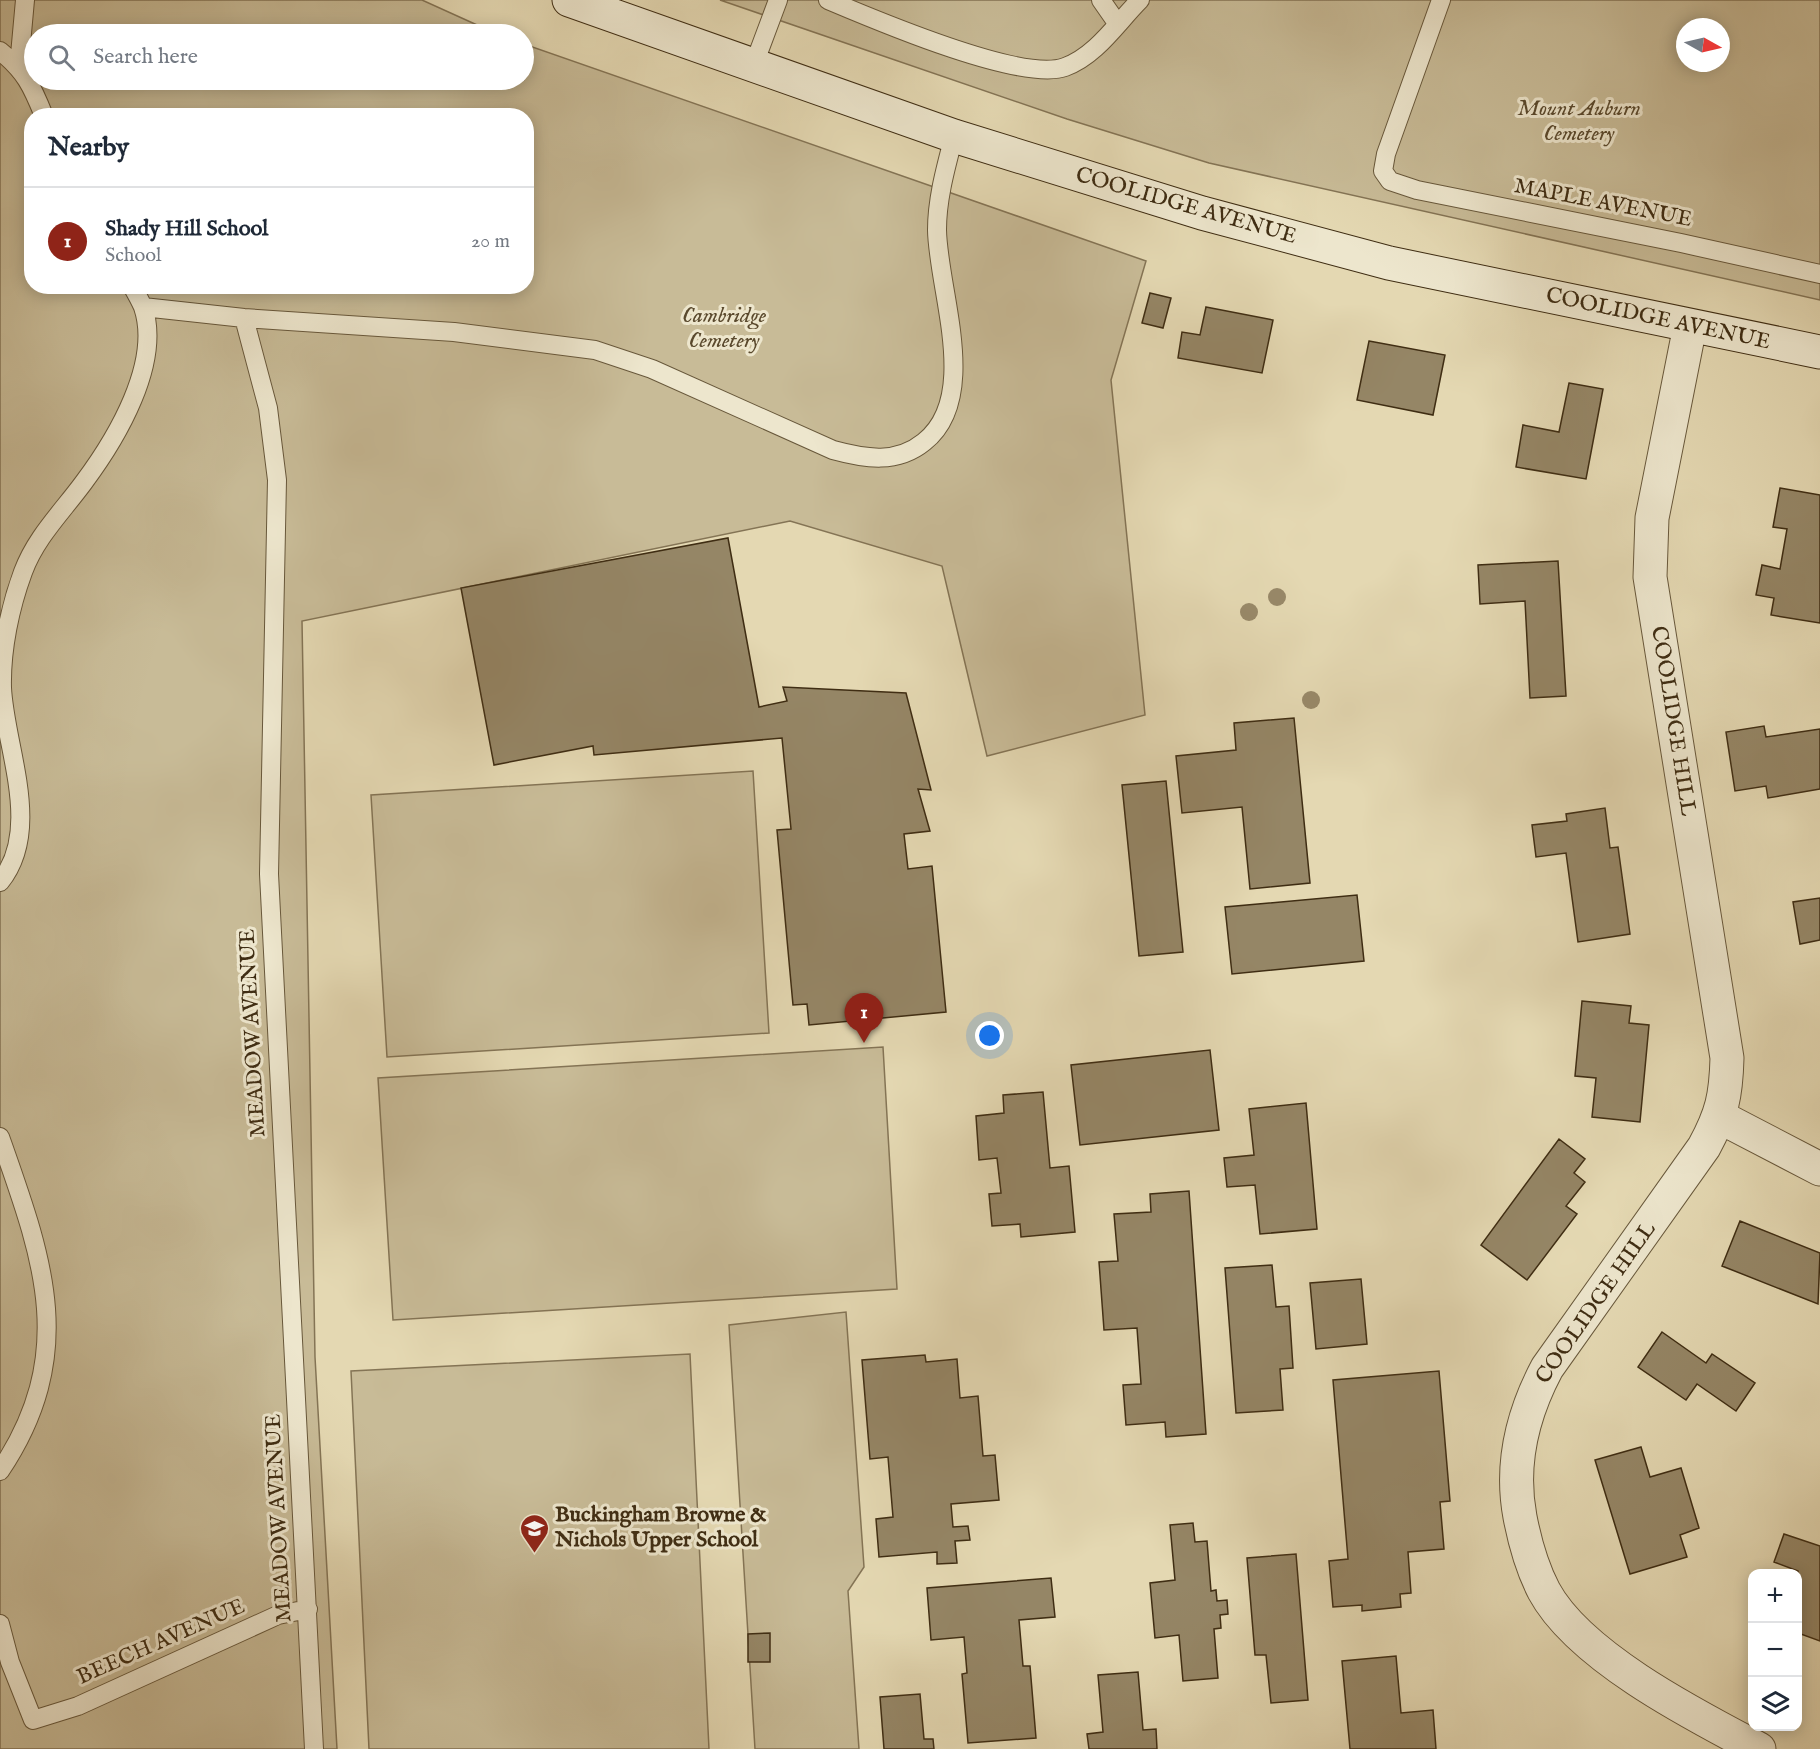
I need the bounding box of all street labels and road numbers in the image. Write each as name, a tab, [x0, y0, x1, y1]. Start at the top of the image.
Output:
street label: COOLIDGE AVENUE	[1072, 161, 1300, 251]
street label: MAPLE AVENUE	[1512, 172, 1694, 234]
street label: COOLIDGE AVENUE	[1543, 282, 1773, 356]
street label: COOLIDGE HILL	[1644, 624, 1702, 818]
street label: MEADOW AVENUE	[234, 928, 272, 1138]
street label: COOLIDGE HILL	[1530, 1216, 1663, 1390]
street label: MEADOW AVENUE	[260, 1413, 298, 1623]
street label: BEECH AVENUE	[73, 1592, 249, 1692]

